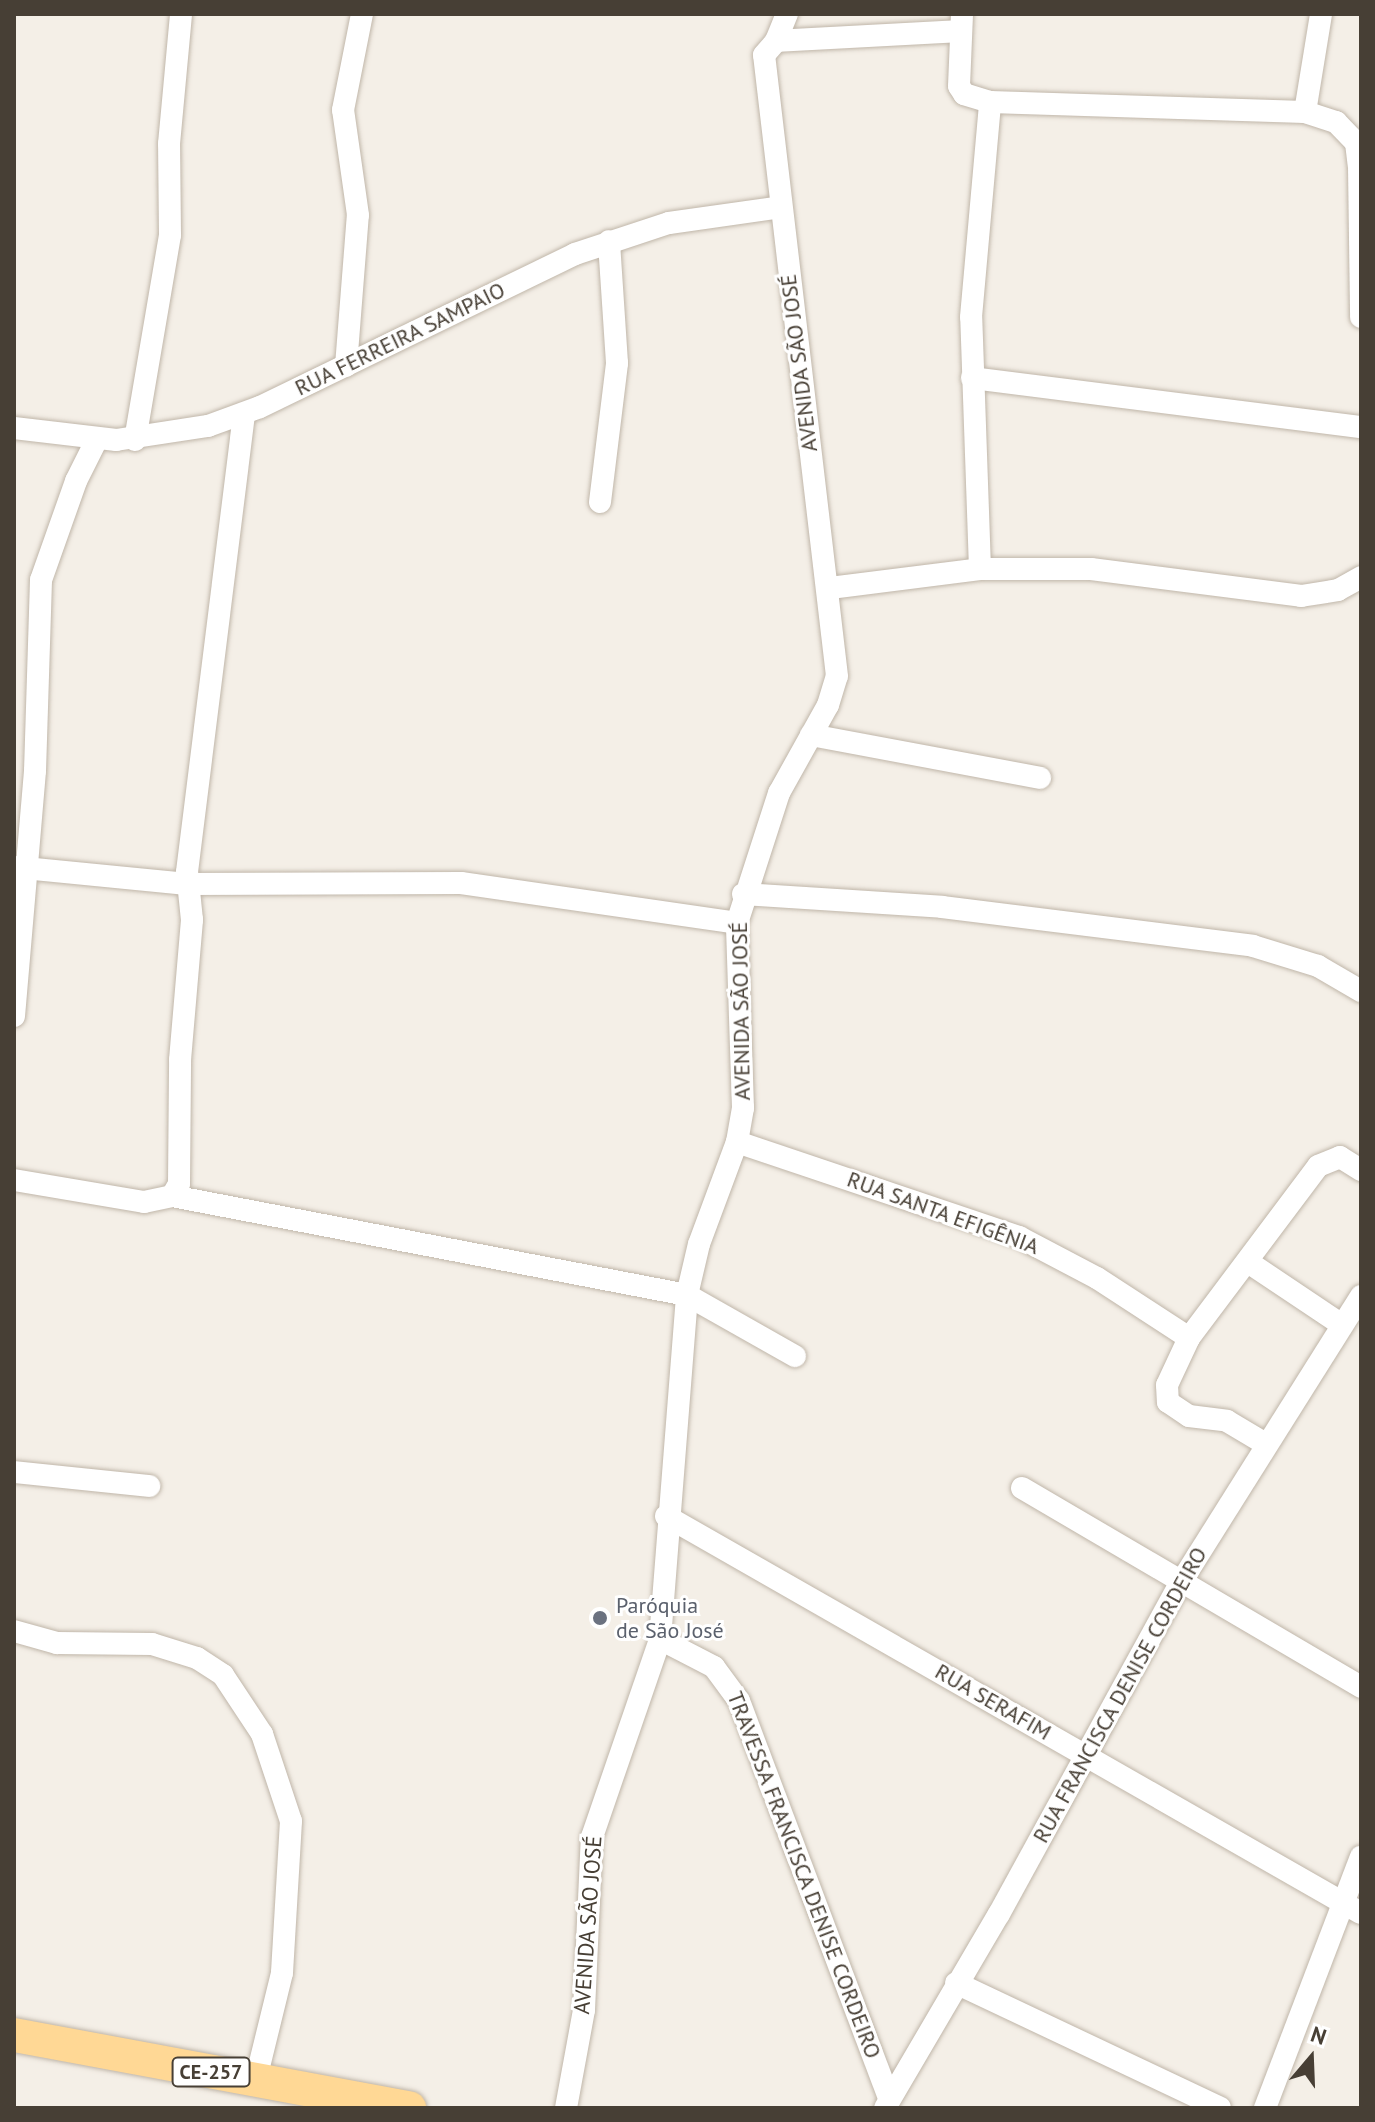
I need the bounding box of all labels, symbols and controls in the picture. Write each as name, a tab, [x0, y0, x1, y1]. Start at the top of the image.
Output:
street label: AVENIDA SÃO JOSÉ	[775, 272, 823, 454]
street label: RUA FERREIRA SAMPAIO	[290, 276, 510, 402]
street label: AVENIDA SÃO JOSÉ	[726, 921, 756, 1101]
street label: RUA SANTA EFIGÊNIA	[843, 1166, 1043, 1260]
street label: RUA FRANCISCA DENISE CORDEIRO	[1027, 1542, 1213, 1848]
place label: Paróquia de São José	[616, 1592, 724, 1644]
marker: Paróquia de São José	[591, 1609, 609, 1627]
street label: RUA SERAFIM	[930, 1658, 1056, 1746]
street label: TRAVESSA FRANCISCA DENISE CORDEIRO	[721, 1687, 887, 2063]
street label: AVENIDA SÃO JOSÉ	[569, 1834, 607, 2016]
north arrow	[1271, 2018, 1351, 2098]
text: N	[1307, 2020, 1330, 2051]
road number: CE-257	[171, 2056, 251, 2088]

